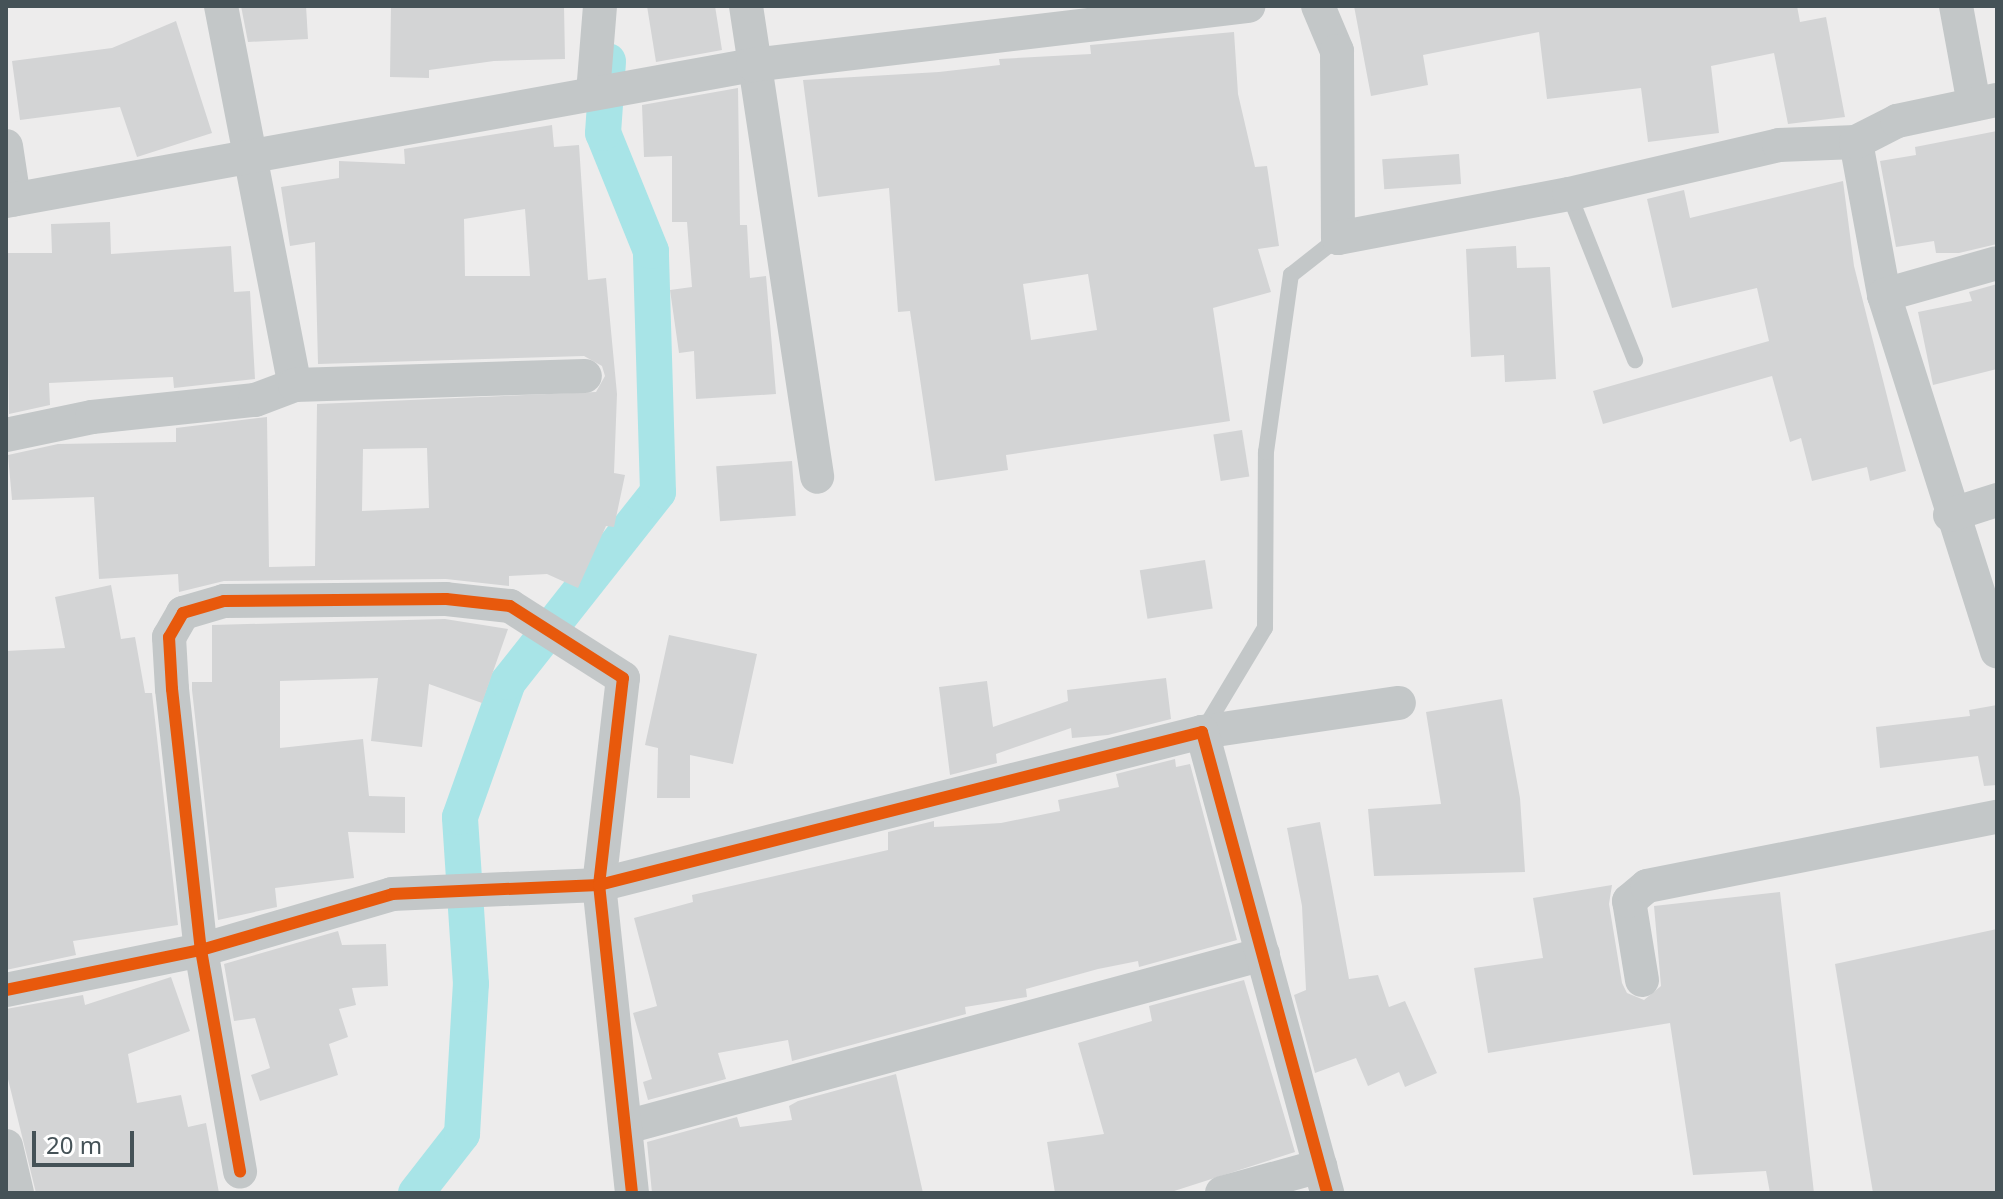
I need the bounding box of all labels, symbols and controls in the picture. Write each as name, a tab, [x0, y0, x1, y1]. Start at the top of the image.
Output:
scale bar	[36, 1115, 138, 1165]
text: 20 m	[46, 1128, 102, 1161]

